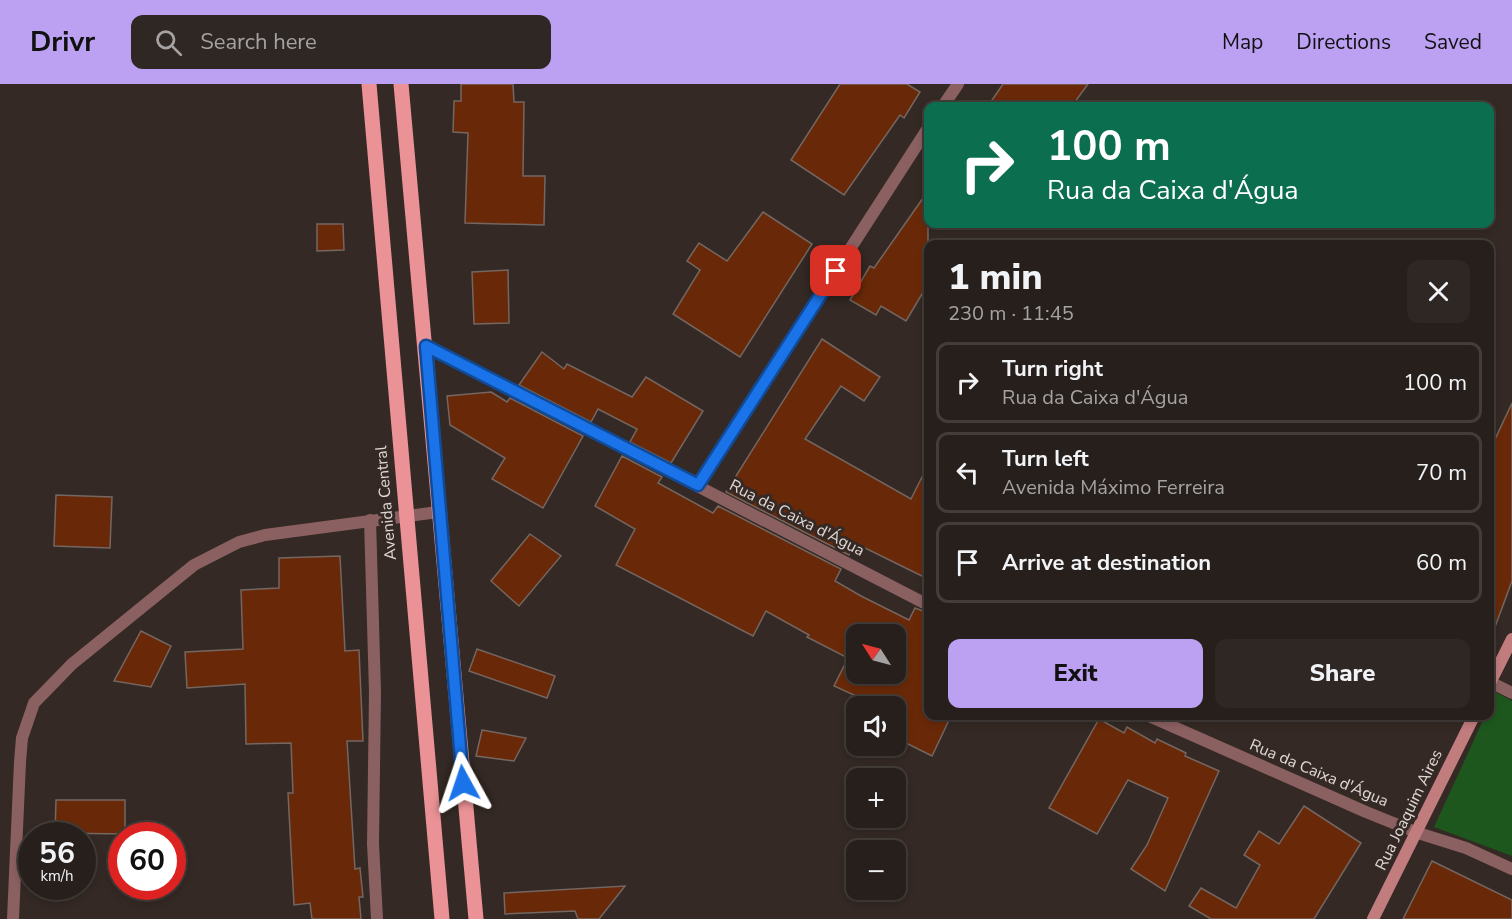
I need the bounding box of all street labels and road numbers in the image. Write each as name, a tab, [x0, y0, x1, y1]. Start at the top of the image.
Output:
street label: Avenida Central	[370, 445, 402, 561]
street label: Rua da Caixa d'Água	[726, 474, 868, 562]
street label: Rua da Caixa d'Água	[1246, 734, 1392, 812]
street label: Rua Joaquim Aires	[1370, 746, 1448, 874]

